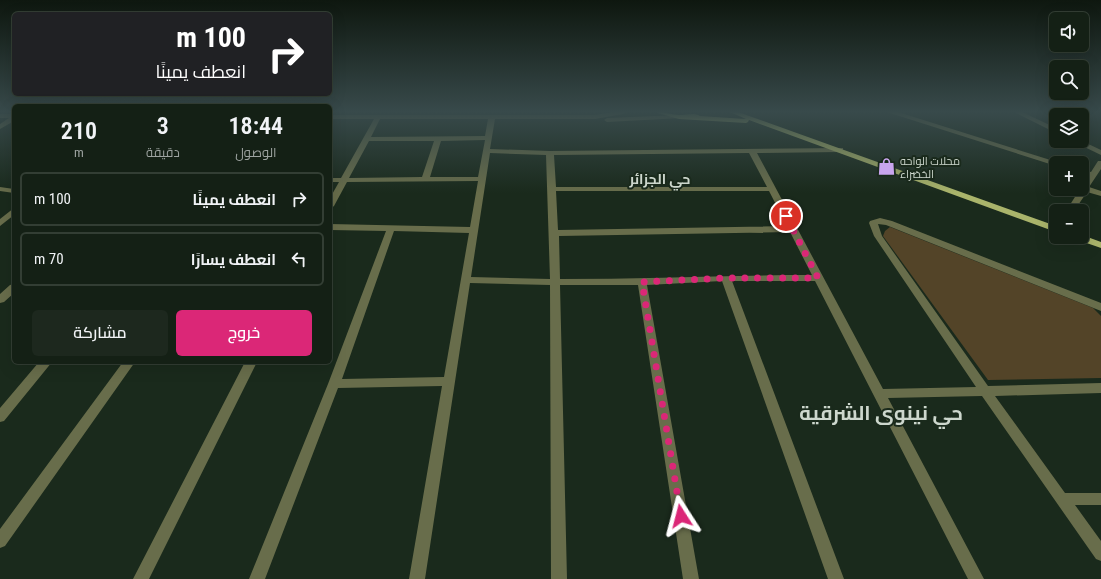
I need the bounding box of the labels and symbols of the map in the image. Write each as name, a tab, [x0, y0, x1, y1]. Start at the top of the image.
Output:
place label: محلات الواحه الخضراء	[900, 155, 960, 181]
shop icon: محلات الواحه الخضراء	[877, 157, 897, 177]
district label: حي الجزائر	[629, 171, 690, 191]
pin	[769, 199, 803, 233]
district label: حي نينوى الشرقية	[799, 401, 963, 429]
position arrow	[660, 495, 702, 537]

